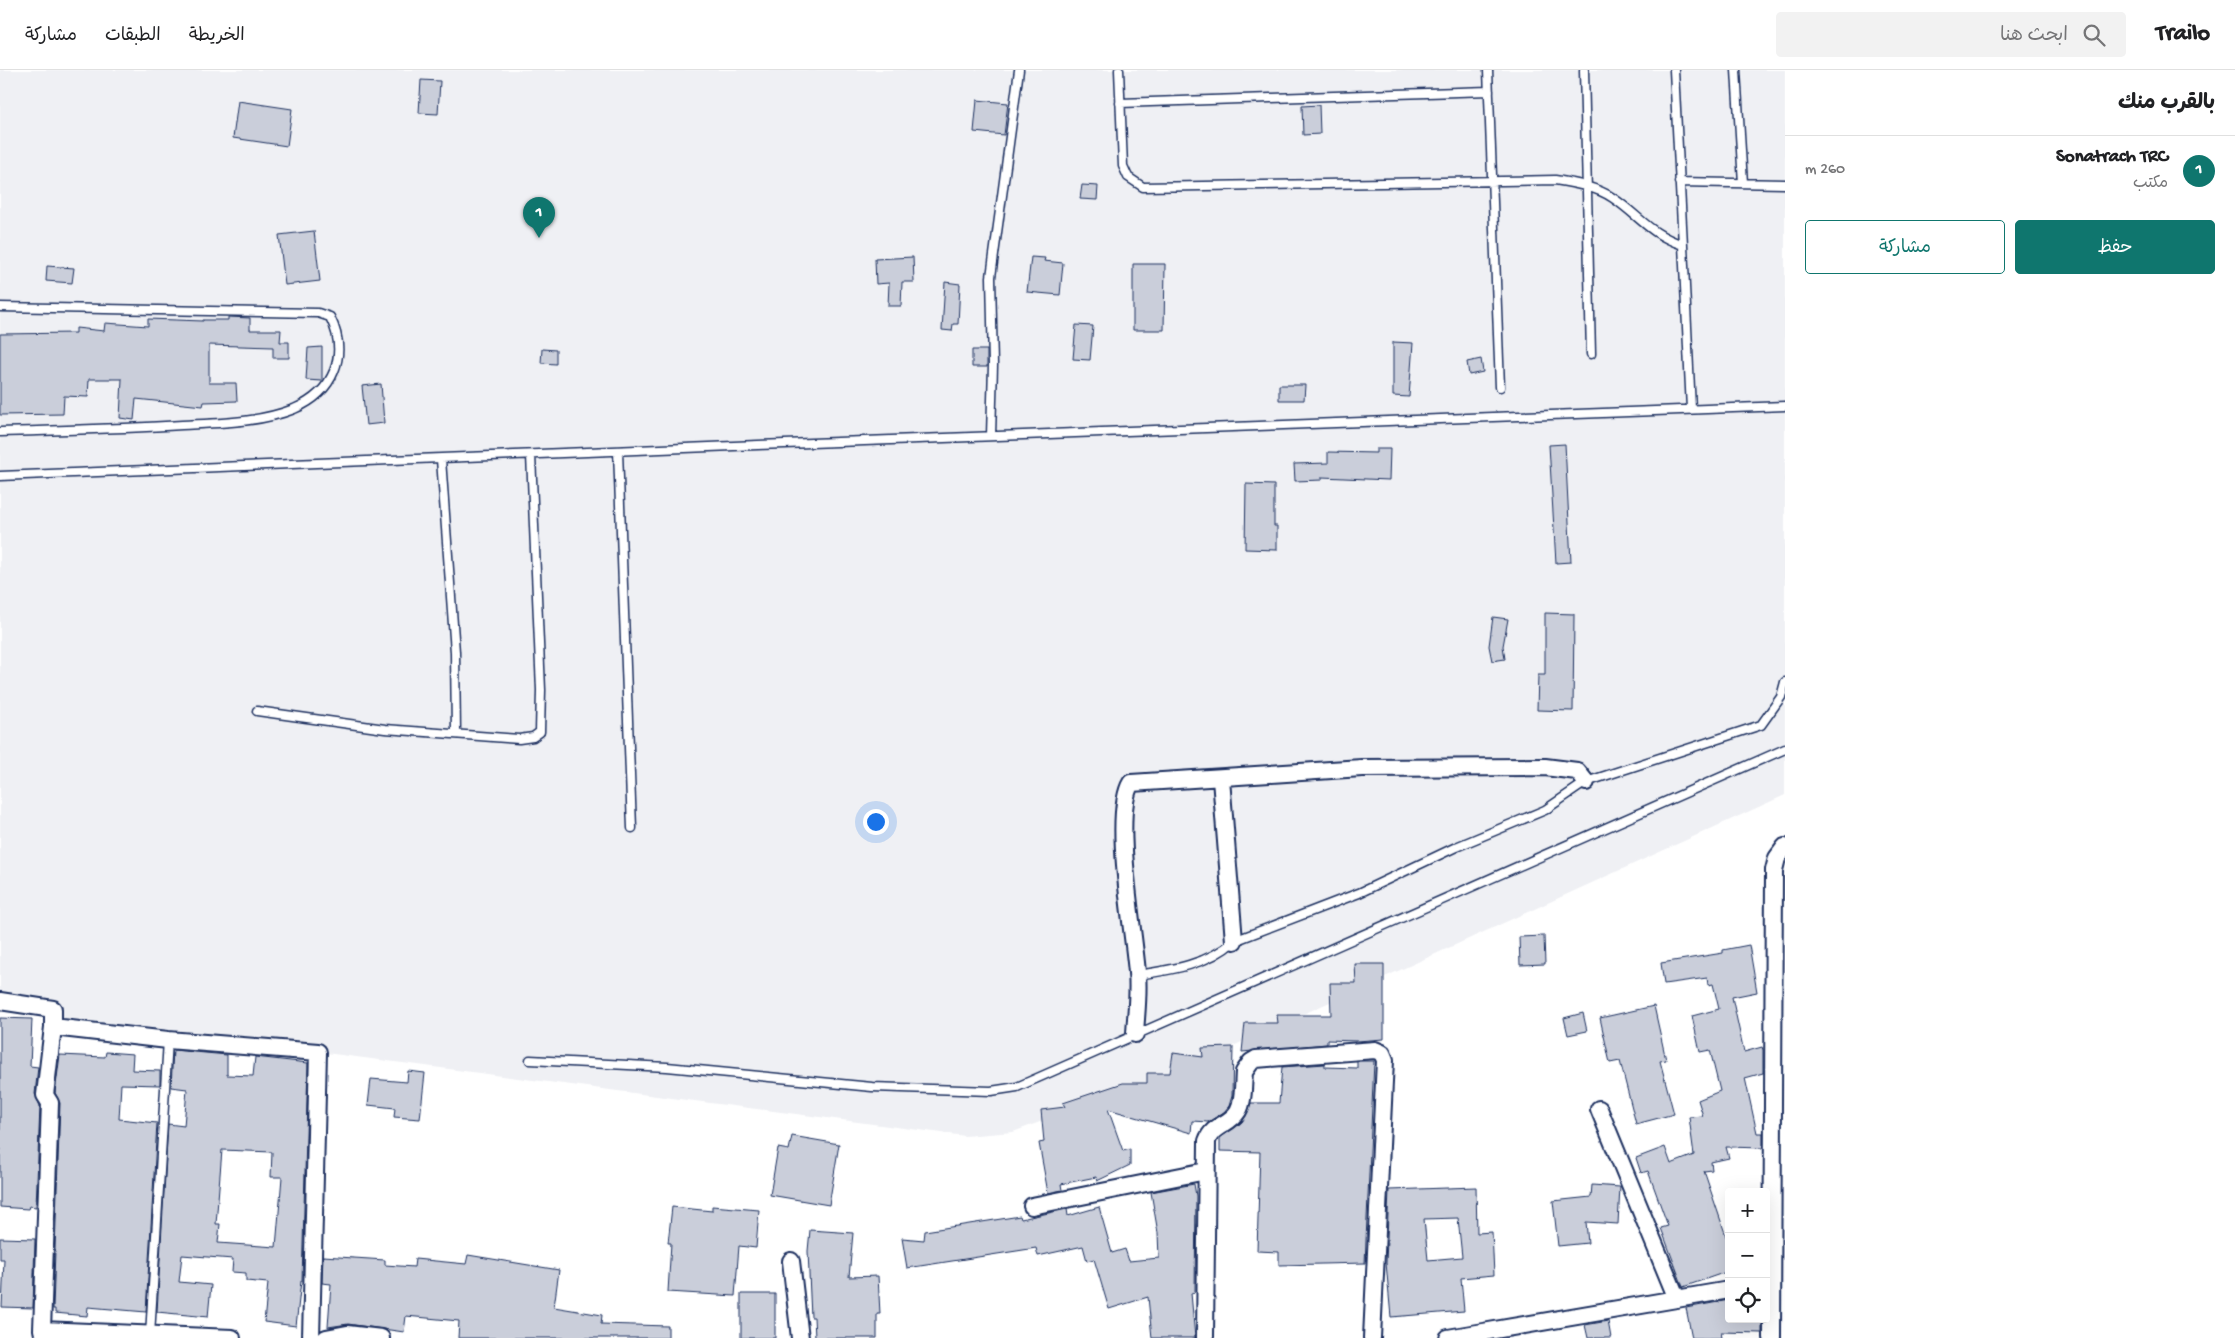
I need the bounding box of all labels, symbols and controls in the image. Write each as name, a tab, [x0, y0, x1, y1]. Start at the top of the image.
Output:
search box	[1776, 12, 2126, 57]
text: Trailo	[2156, 20, 2210, 49]
icon: search	[2080, 21, 2108, 49]
text: ابحث هنا	[2000, 25, 2068, 48]
text: مشاركة	[25, 26, 77, 47]
text: الطبقات	[105, 26, 161, 47]
text: الخريطة	[189, 26, 245, 47]
text: بالقرب منك	[2118, 92, 2215, 117]
text: Sonatrach TRC	[2056, 146, 2168, 169]
text: 260 m	[1805, 161, 1845, 180]
text: 1	[2196, 161, 2202, 180]
text: مكتب	[2133, 175, 2168, 194]
pin: 1	[523, 197, 555, 238]
button: مشاركة	[1805, 220, 2005, 274]
button: حفظ	[2015, 220, 2215, 274]
your location	[863, 809, 889, 835]
map controls	[1725, 1188, 1770, 1323]
button: +	[1725, 1188, 1770, 1233]
button: −	[1725, 1233, 1770, 1278]
button: locate	[1725, 1278, 1770, 1323]

